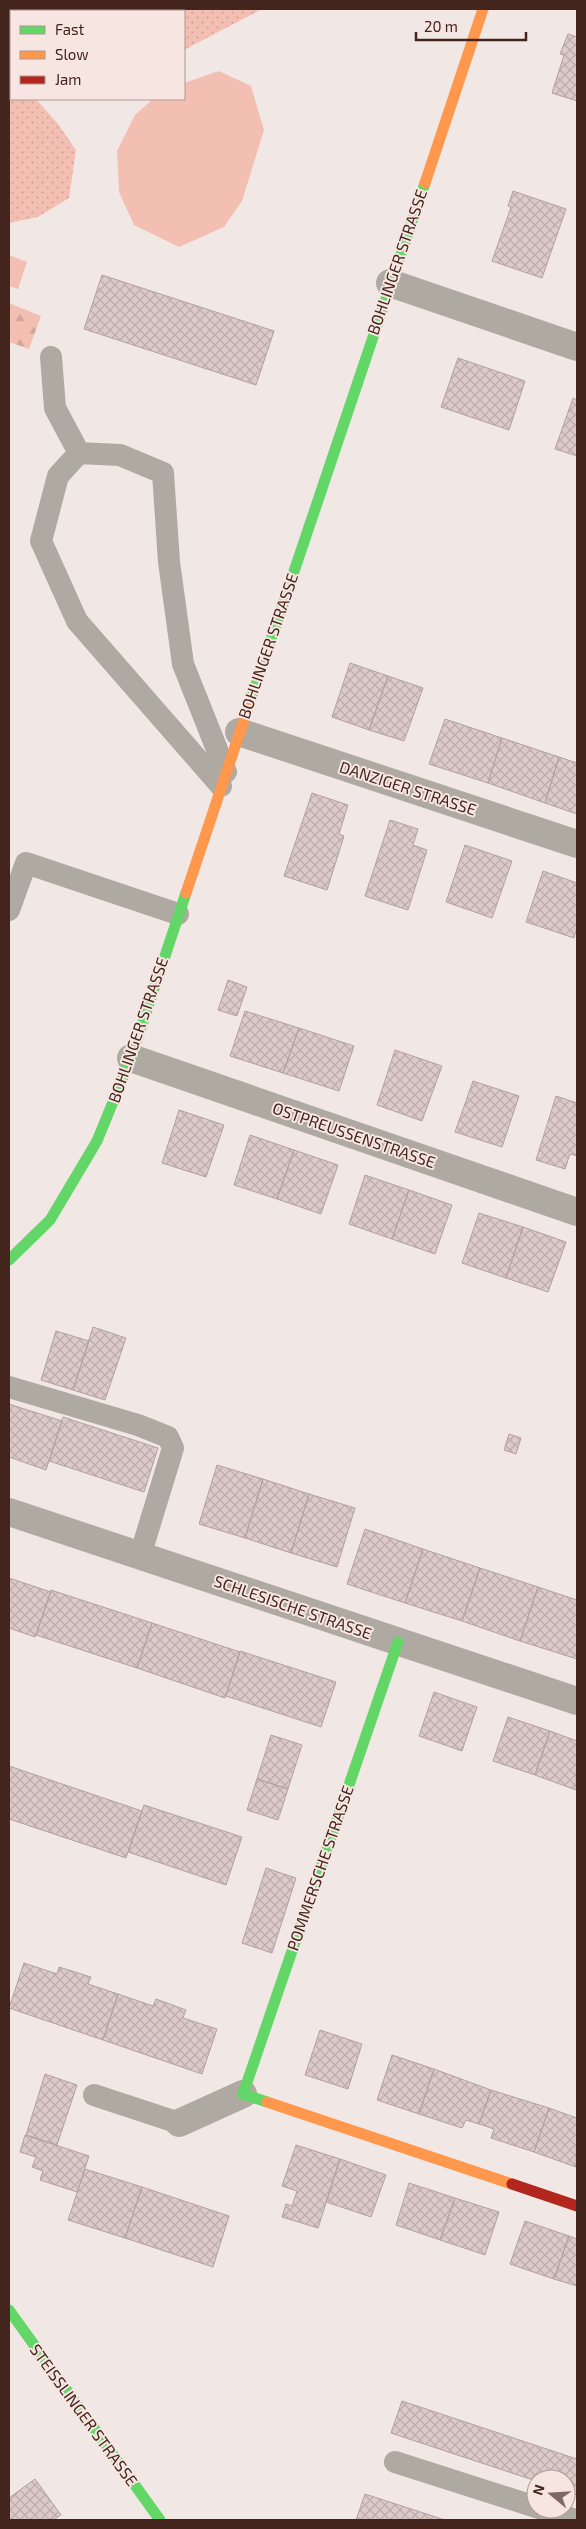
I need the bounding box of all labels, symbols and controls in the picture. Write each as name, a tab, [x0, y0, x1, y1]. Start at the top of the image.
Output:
legend	[10, 10, 185, 100]
scale bar	[416, 10, 526, 42]
text: 20 m	[424, 17, 458, 35]
text: Fast	[55, 20, 85, 38]
text: Slow	[55, 45, 89, 63]
text: Jam	[55, 70, 81, 88]
street label: BOHLINGER STRASSE	[363, 187, 430, 337]
street label: BOHLINGER STRASSE	[234, 571, 301, 721]
street label: DANZIGER STRASSE	[337, 756, 479, 819]
street label: BOHLINGER STRASSE	[104, 955, 171, 1105]
street label: OSTPREUSSENSTRASSE	[270, 1098, 438, 1171]
street label: SCHLESISCHE STRASSE	[212, 1571, 375, 1642]
street label: POMMERSCHE STRASSE	[282, 1783, 357, 1953]
street label: STEISSLINGER STRASSE	[27, 2340, 142, 2489]
north arrow	[526, 2469, 576, 2519]
text: N	[529, 2482, 548, 2497]

